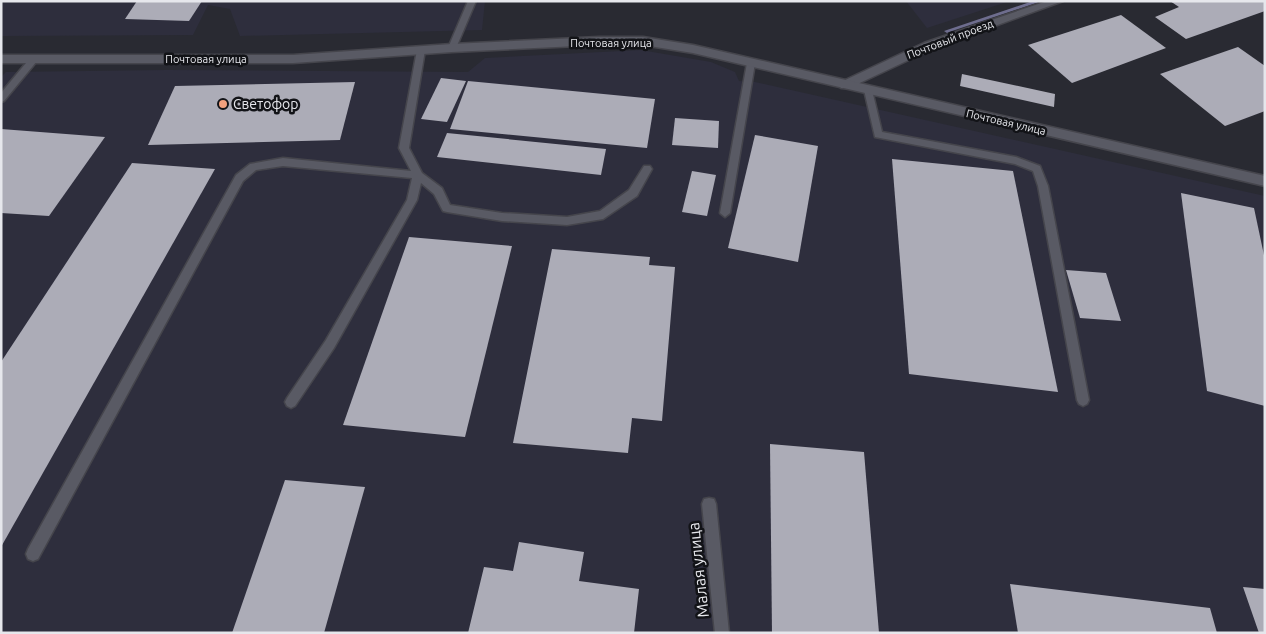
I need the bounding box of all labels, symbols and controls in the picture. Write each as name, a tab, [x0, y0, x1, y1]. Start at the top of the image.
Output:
street label: Почтовый проезд	[905, 17, 995, 61]
street label: Почтовая улица	[570, 37, 652, 49]
street label: Почтовая улица	[165, 53, 247, 65]
place label: Светофор	[233, 96, 298, 112]
marker: Светофор	[217, 98, 229, 110]
street label: Почтовая улица	[965, 107, 1047, 137]
street label: Малая улица	[684, 521, 712, 619]

